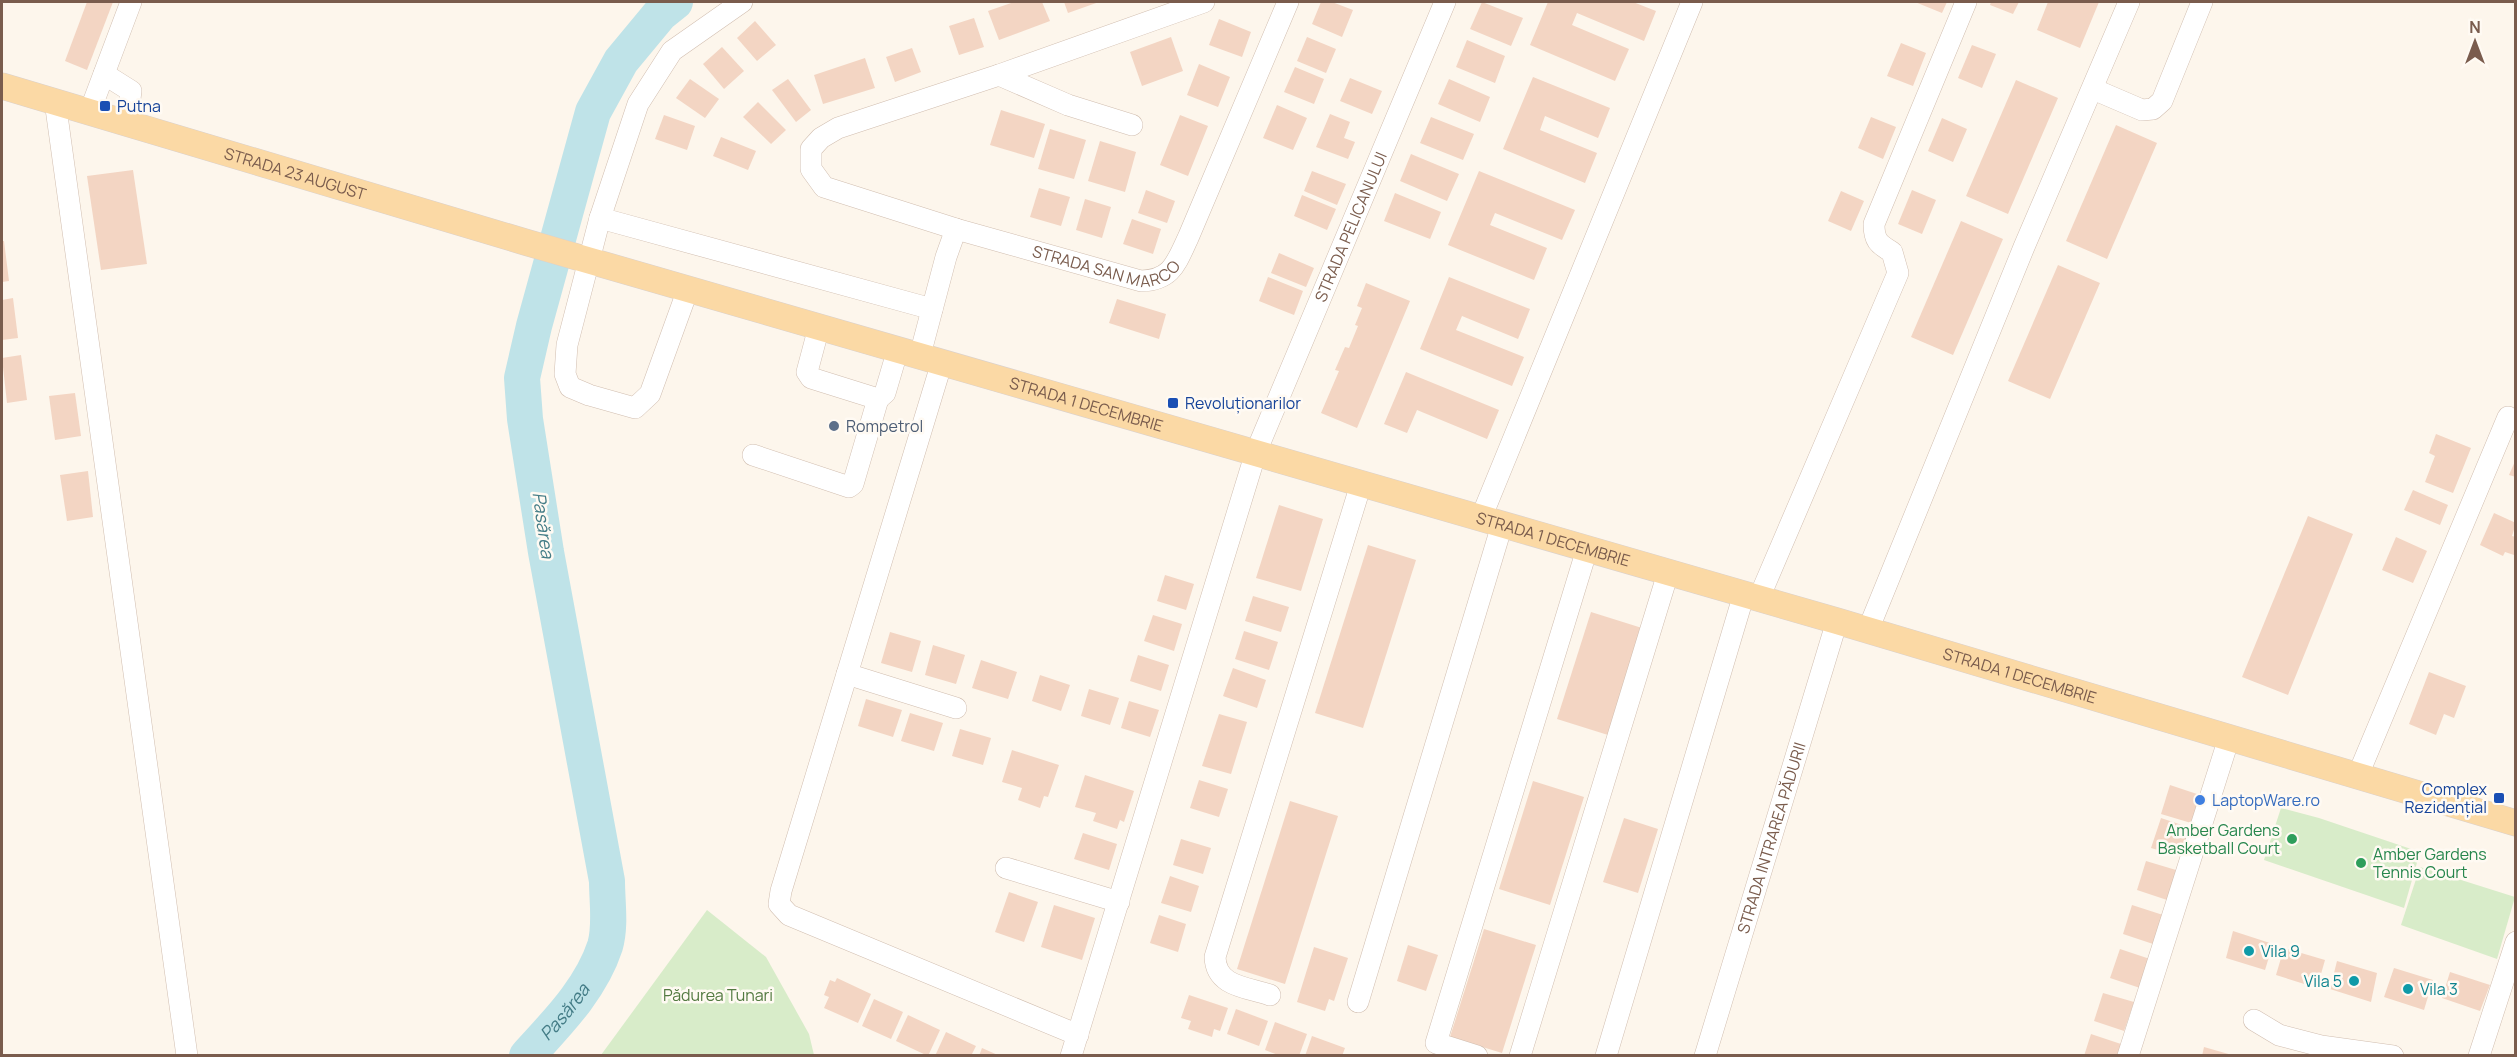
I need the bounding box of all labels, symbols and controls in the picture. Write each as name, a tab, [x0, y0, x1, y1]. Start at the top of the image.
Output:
north arrow	[2445, 12, 2505, 72]
text: N	[2469, 16, 2481, 38]
place label: Putna	[117, 95, 161, 117]
marker: Putna	[98, 99, 112, 113]
street label: STRADA 23 AUGUST	[222, 142, 369, 205]
street label: STRADA PELICANULUI	[1309, 148, 1392, 305]
street label: STRADA SAN MARCO	[1030, 240, 1185, 292]
street label: STRADA 1 DECEMBRIE	[1007, 371, 1166, 437]
place label: Revoluționarilor	[1185, 392, 1301, 414]
marker: Revoluționarilor	[1166, 396, 1180, 410]
place label: Rompetrol	[846, 415, 923, 437]
marker: Rompetrol	[827, 419, 841, 433]
water label: Pasărea	[527, 490, 561, 560]
street label: STRADA 1 DECEMBRIE	[1474, 506, 1633, 572]
street label: STRADA 1 DECEMBRIE	[1940, 642, 2099, 709]
street label: STRADA INTRAREA PĂDURII	[1732, 739, 1811, 936]
place label: Complex Rezidențial	[2404, 778, 2488, 818]
place label: LaptopWare.ro	[2212, 789, 2320, 811]
marker: Complex Rezidențial	[2492, 791, 2506, 805]
marker: LaptopWare.ro	[2193, 793, 2207, 807]
place label: Amber Gardens Basketball Court	[2158, 819, 2280, 859]
marker: Amber Gardens Basketball Court	[2285, 832, 2299, 846]
place label: Amber Gardens Tennis Court	[2373, 843, 2487, 883]
marker: Amber Gardens Tennis Court	[2354, 856, 2368, 870]
place label: Vila 9	[2261, 940, 2300, 962]
marker: Vila 9	[2242, 944, 2256, 958]
place label: Vila 5	[2304, 970, 2342, 992]
marker: Vila 5	[2347, 974, 2361, 988]
water label: Pasărea	[534, 978, 595, 1045]
place label: Vila 3	[2420, 978, 2458, 1000]
marker: Vila 3	[2401, 982, 2415, 996]
park label: Pădurea Tunari	[663, 984, 773, 1006]

